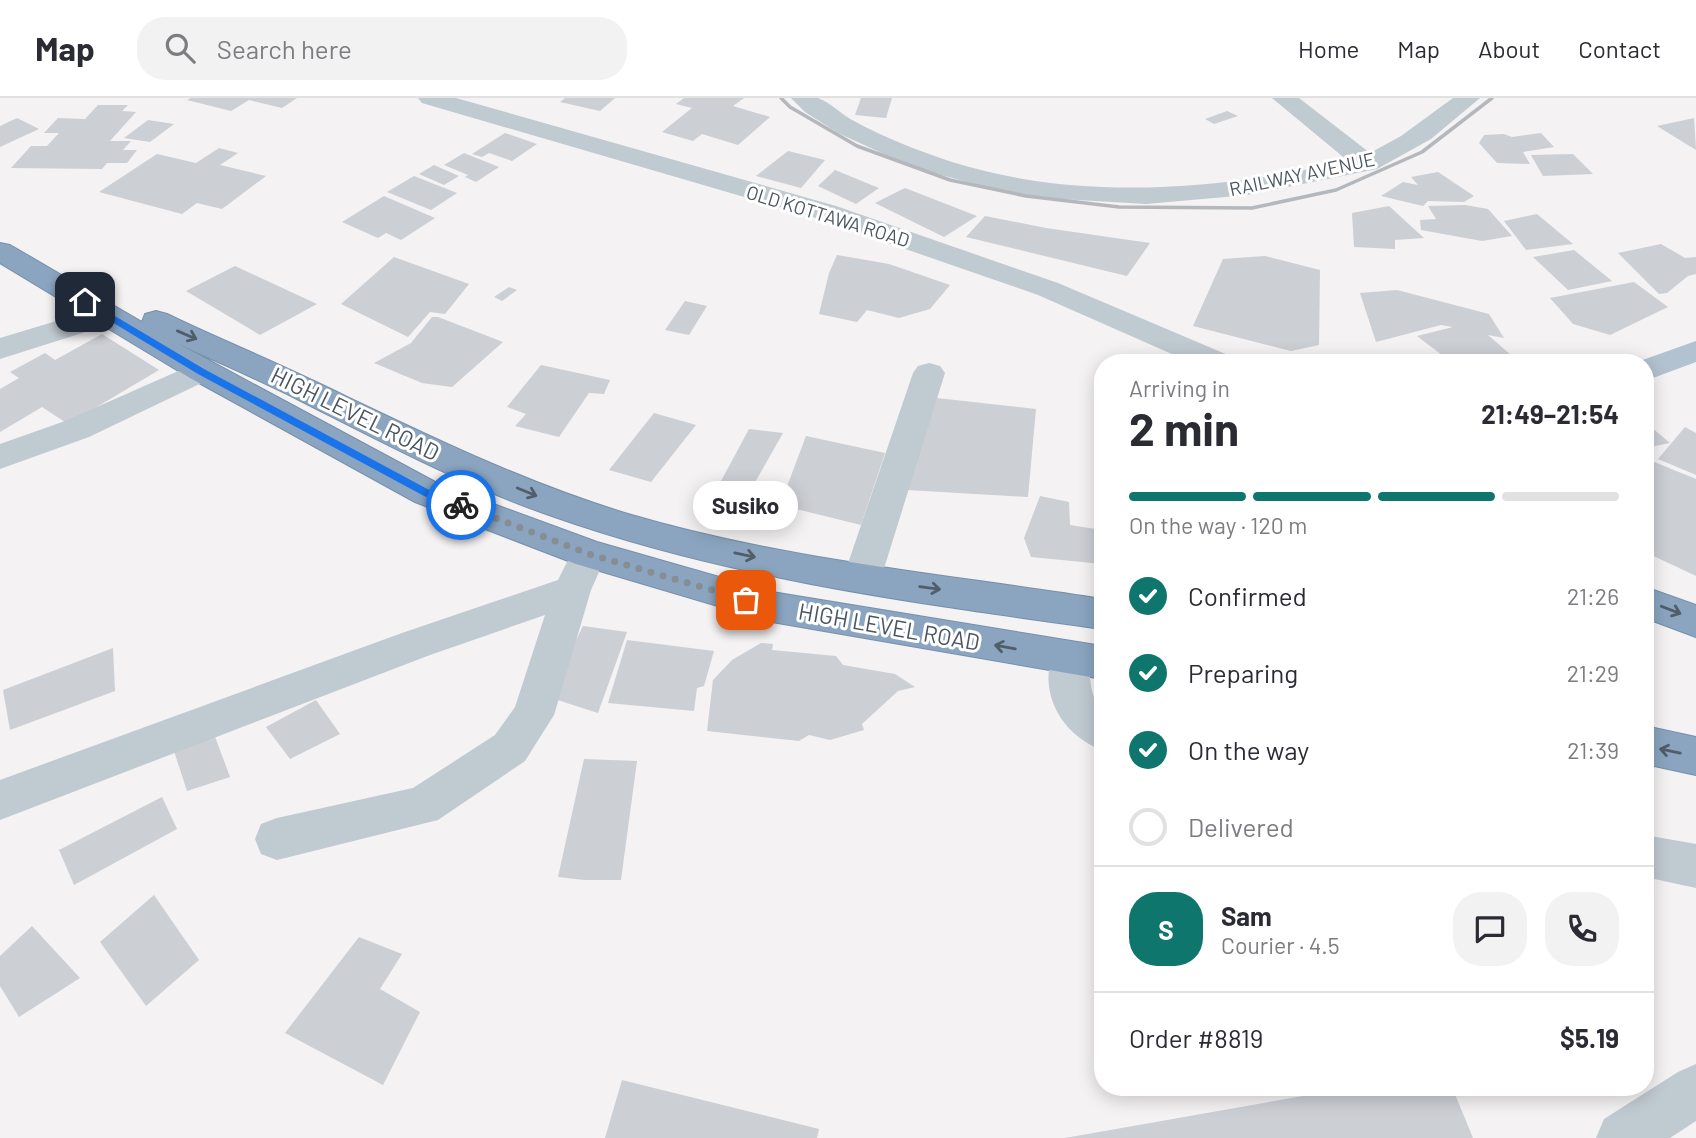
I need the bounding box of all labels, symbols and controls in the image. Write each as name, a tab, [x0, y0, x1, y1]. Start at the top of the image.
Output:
search box	[137, 17, 627, 80]
text: Map	[35, 28, 95, 68]
icon: search	[161, 29, 199, 67]
text: Search here	[217, 33, 352, 64]
text: Home	[1298, 34, 1359, 63]
text: Map	[1397, 34, 1440, 63]
text: About	[1478, 34, 1540, 63]
text: Contact	[1578, 34, 1661, 63]
street label: RAILWAY AVENUE	[1227, 147, 1377, 200]
street label: OLD KOTTAWA ROAD	[744, 180, 912, 251]
pin	[55, 272, 115, 332]
icon: home	[66, 283, 104, 321]
one-way arrow	[176, 329, 197, 342]
street label: HIGH LEVEL ROAD	[267, 360, 444, 466]
text: Arriving in	[1129, 374, 1230, 402]
text: 21:49–21:54	[1481, 398, 1619, 429]
text: 2 min	[1129, 400, 1239, 455]
courier	[426, 470, 496, 540]
callout: Susiko	[694, 481, 798, 530]
icon: bike	[442, 486, 480, 524]
one-way arrow	[515, 486, 537, 499]
text: Susiko	[712, 491, 779, 519]
text: On the way · 120 m	[1129, 511, 1307, 539]
one-way arrow	[733, 549, 756, 563]
pin	[716, 570, 776, 630]
icon: check	[1129, 577, 1167, 615]
text: Confirmed	[1188, 580, 1307, 611]
icon: bag	[727, 581, 765, 619]
one-way arrow	[918, 582, 940, 595]
text: 21:26	[1567, 582, 1619, 610]
street label: HIGH LEVEL ROAD	[796, 596, 982, 656]
one-way arrow	[1659, 605, 1681, 618]
one-way arrow	[994, 640, 1017, 653]
icon: check	[1129, 654, 1167, 692]
text: Preparing	[1188, 657, 1298, 688]
text: 21:29	[1567, 659, 1619, 687]
icon: check	[1129, 731, 1167, 769]
text: On the way	[1188, 734, 1309, 765]
text: 21:39	[1567, 736, 1619, 764]
one-way arrow	[1660, 743, 1682, 756]
text: Delivered	[1188, 811, 1294, 842]
button: chat	[1453, 892, 1527, 966]
button: phone	[1545, 892, 1619, 966]
text: Sam	[1221, 900, 1272, 931]
text: S	[1158, 914, 1174, 945]
text: Courier · 4.5	[1221, 931, 1340, 959]
text: Order #8819	[1129, 1022, 1263, 1053]
text: $5.19	[1560, 1022, 1619, 1053]

